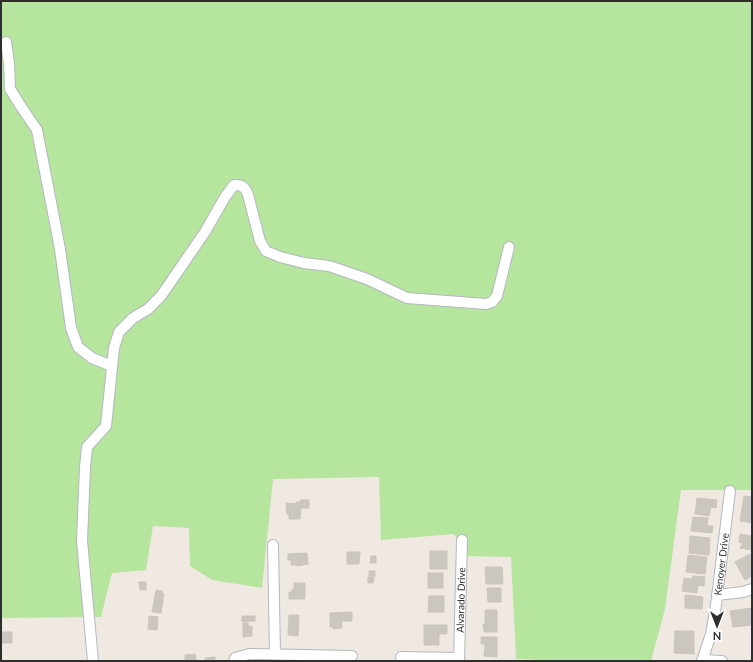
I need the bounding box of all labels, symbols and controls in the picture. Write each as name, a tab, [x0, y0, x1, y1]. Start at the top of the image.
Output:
street label: Kenoyer Drive	[711, 532, 731, 596]
street label: Alvarado Drive	[454, 567, 467, 633]
north arrow	[697, 606, 737, 646]
text: N	[713, 630, 721, 643]

